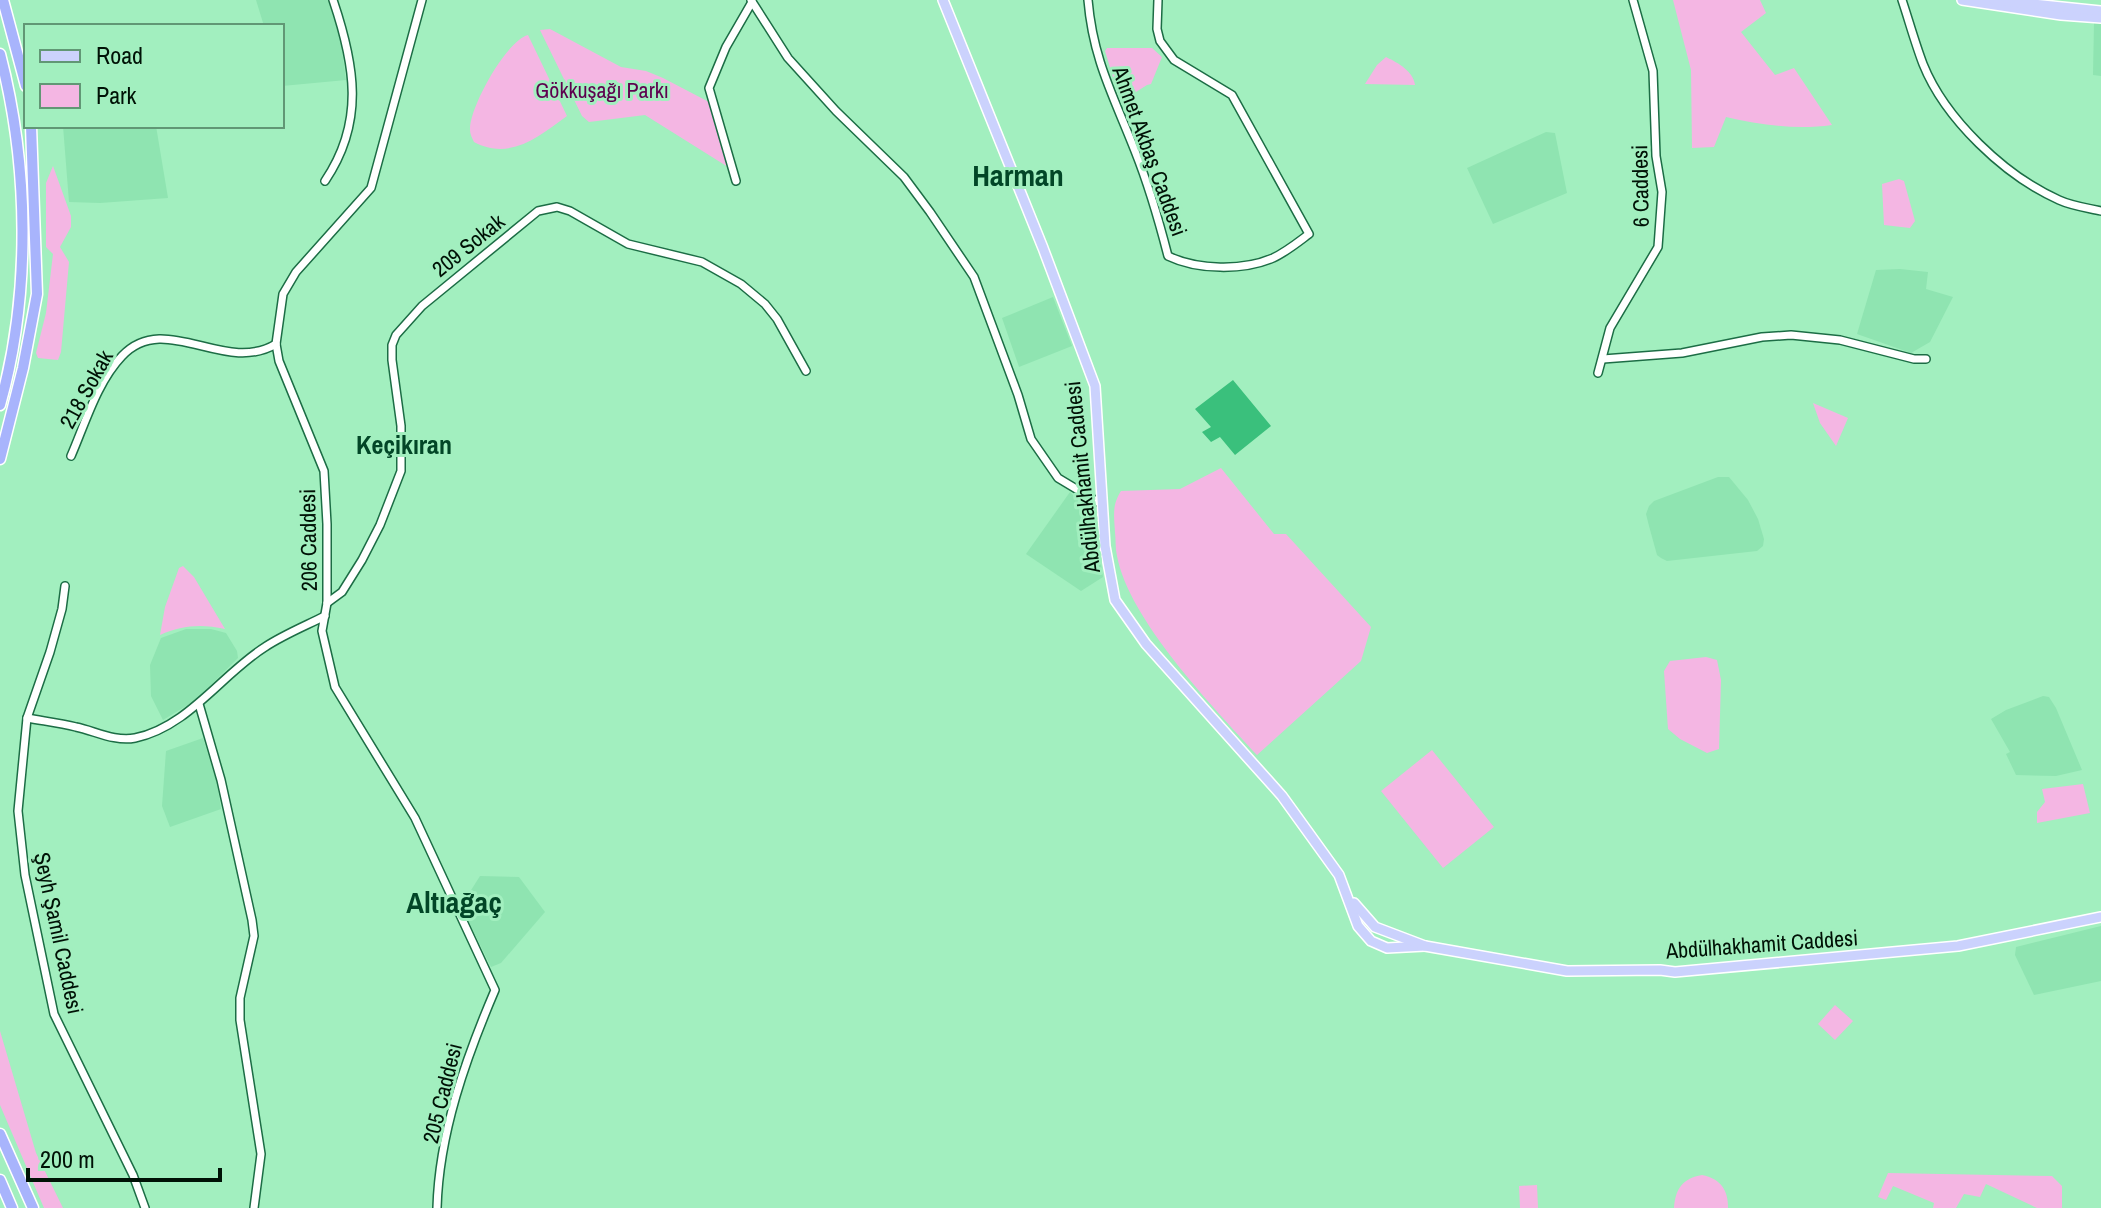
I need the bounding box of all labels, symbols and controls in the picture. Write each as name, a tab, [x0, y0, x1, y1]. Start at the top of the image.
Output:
legend	[24, 24, 284, 128]
text: Road	[96, 39, 143, 71]
street label: Ahmet Akbaş Caddesi	[1105, 61, 1195, 240]
park label: Gökkuşağı Parkı	[535, 75, 669, 105]
text: Park	[96, 79, 137, 111]
street label: 6 Caddesi	[1624, 145, 1656, 227]
district label: Harman	[972, 155, 1064, 195]
street label: 209 Sokak	[425, 206, 511, 283]
street label: 218 Sokak	[52, 344, 120, 434]
street label: Abdülhakhamit Caddesi	[1057, 380, 1107, 575]
district label: Keçikıran	[356, 427, 452, 462]
street label: 206 Caddesi	[292, 489, 324, 591]
street label: Şeyh Şamil Caddesi	[27, 849, 91, 1017]
district label: Altıağaç	[406, 882, 502, 922]
street label: Abdülhakhamit Caddesi	[1664, 922, 1859, 966]
street label: 205 Caddesi	[415, 1040, 469, 1146]
scale bar	[28, 1132, 220, 1182]
text: 200 m	[40, 1143, 95, 1175]

